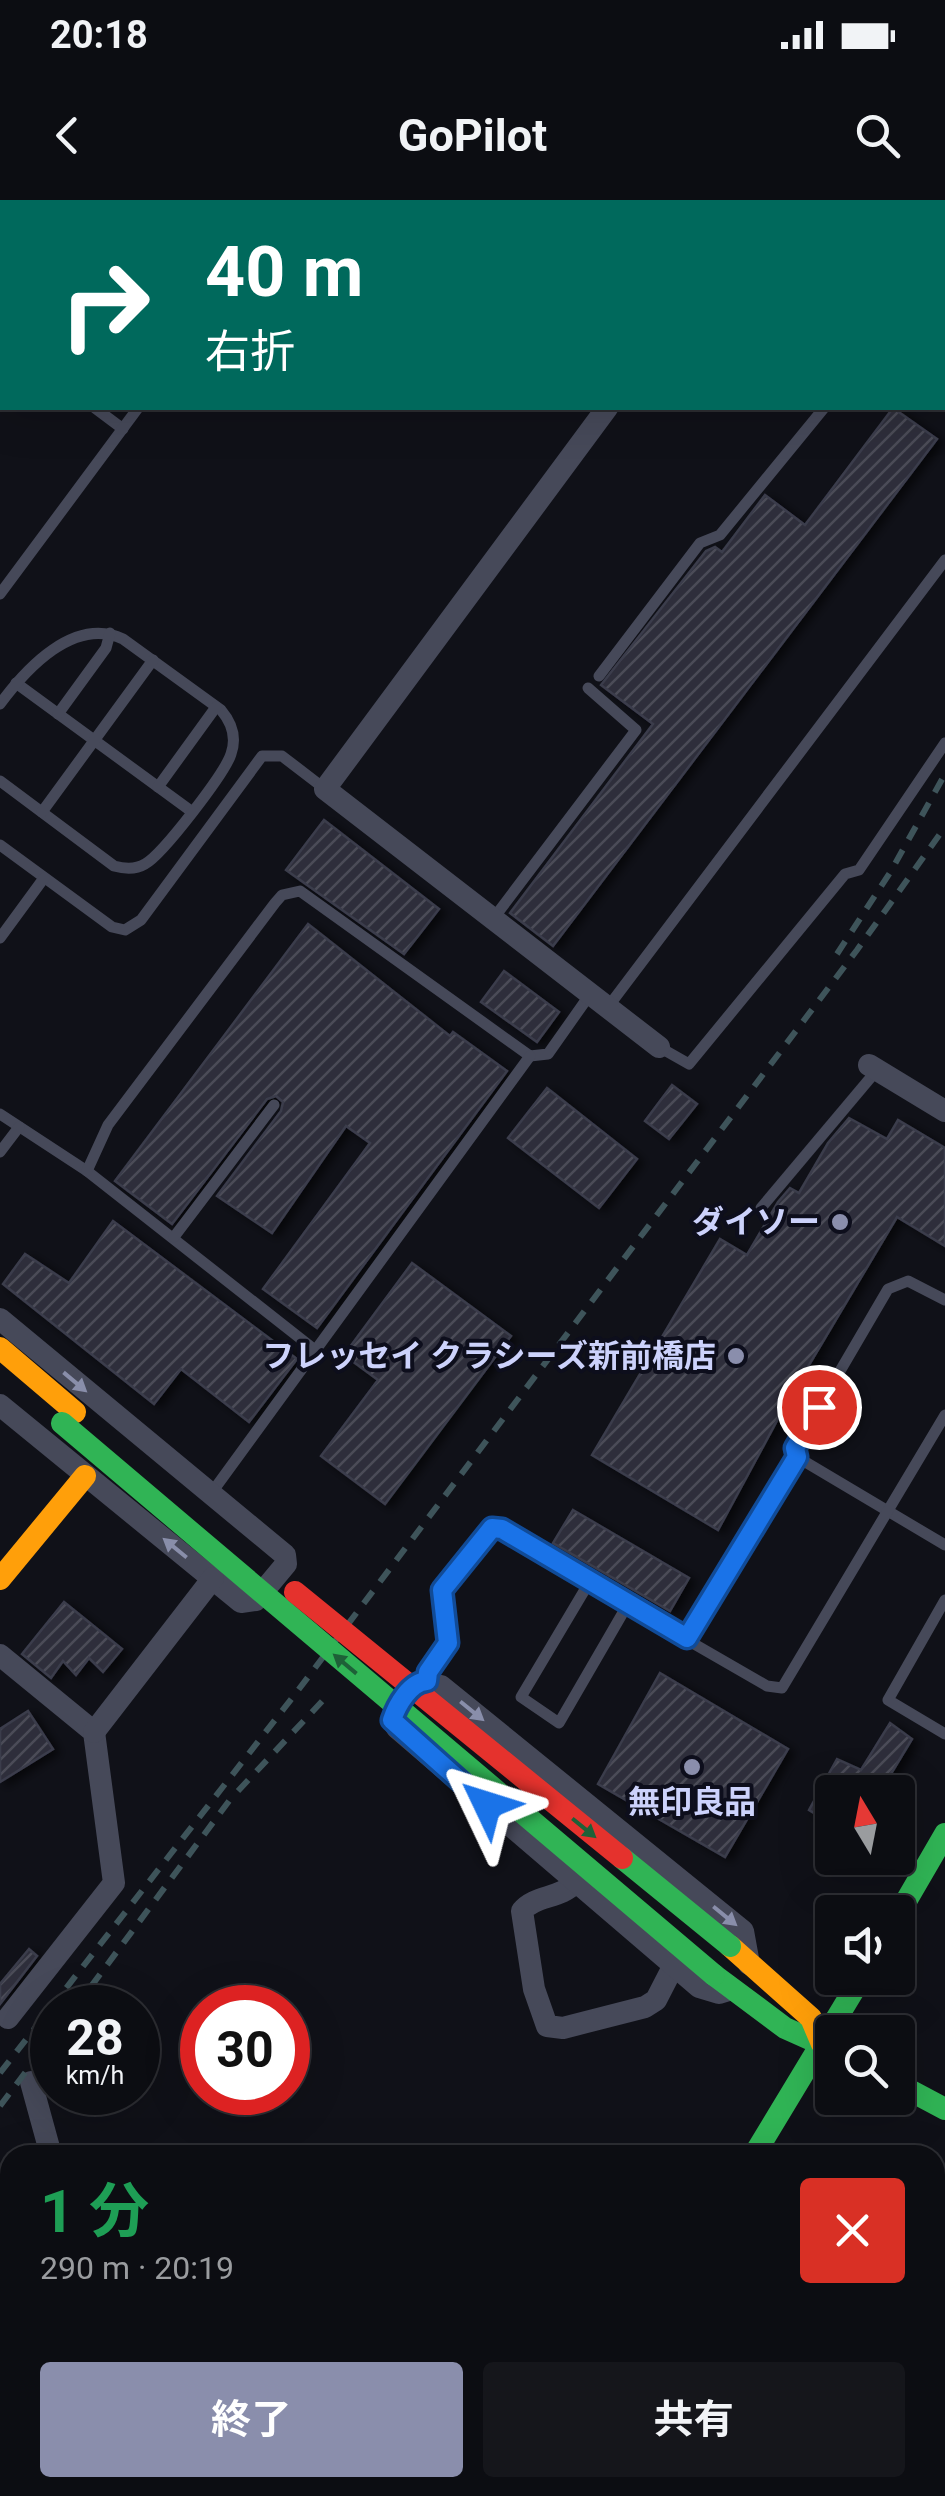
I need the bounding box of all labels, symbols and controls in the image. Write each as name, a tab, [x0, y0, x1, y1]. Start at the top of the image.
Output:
text: 20:18	[50, 13, 148, 57]
icon: back	[40, 108, 95, 163]
icon: search	[850, 108, 905, 163]
text: GoPilot	[398, 109, 547, 162]
text: 40 m	[205, 231, 363, 313]
icon: right	[40, 240, 170, 370]
text: 右折	[205, 325, 295, 378]
place label: ダイソー	[692, 1203, 820, 1241]
marker: ダイソー	[829, 1211, 851, 1233]
place label: フレッセイ クラシーズ新前橋店	[262, 1337, 716, 1375]
marker: フレッセイ クラシーズ新前橋店	[725, 1345, 747, 1367]
pin	[777, 1365, 862, 1450]
one-way arrow	[62, 1370, 87, 1392]
icon: arrive	[792, 1380, 847, 1435]
one-way arrow	[163, 1538, 188, 1559]
one-way arrow	[333, 1653, 358, 1675]
one-way arrow	[460, 1700, 485, 1721]
position arrow	[435, 1753, 539, 1857]
marker: 無印良品	[681, 1756, 703, 1778]
north arrow	[815, 1775, 915, 1875]
map controls	[815, 1775, 915, 2115]
place label: 無印良品	[628, 1783, 756, 1821]
one-way arrow	[572, 1817, 597, 1838]
button: sound	[815, 1895, 915, 1995]
one-way arrow	[712, 1905, 737, 1926]
speed limit sign: 30	[180, 1985, 310, 2115]
text: 28	[66, 2009, 124, 2067]
button: search	[815, 2015, 915, 2115]
text: km/h	[66, 2061, 124, 2090]
text: 1 分	[40, 2176, 149, 2247]
button: close	[800, 2178, 905, 2283]
text: 290 m · 20:19	[40, 2249, 234, 2287]
button: 終了	[40, 2362, 463, 2477]
button: 共有	[483, 2362, 905, 2477]

